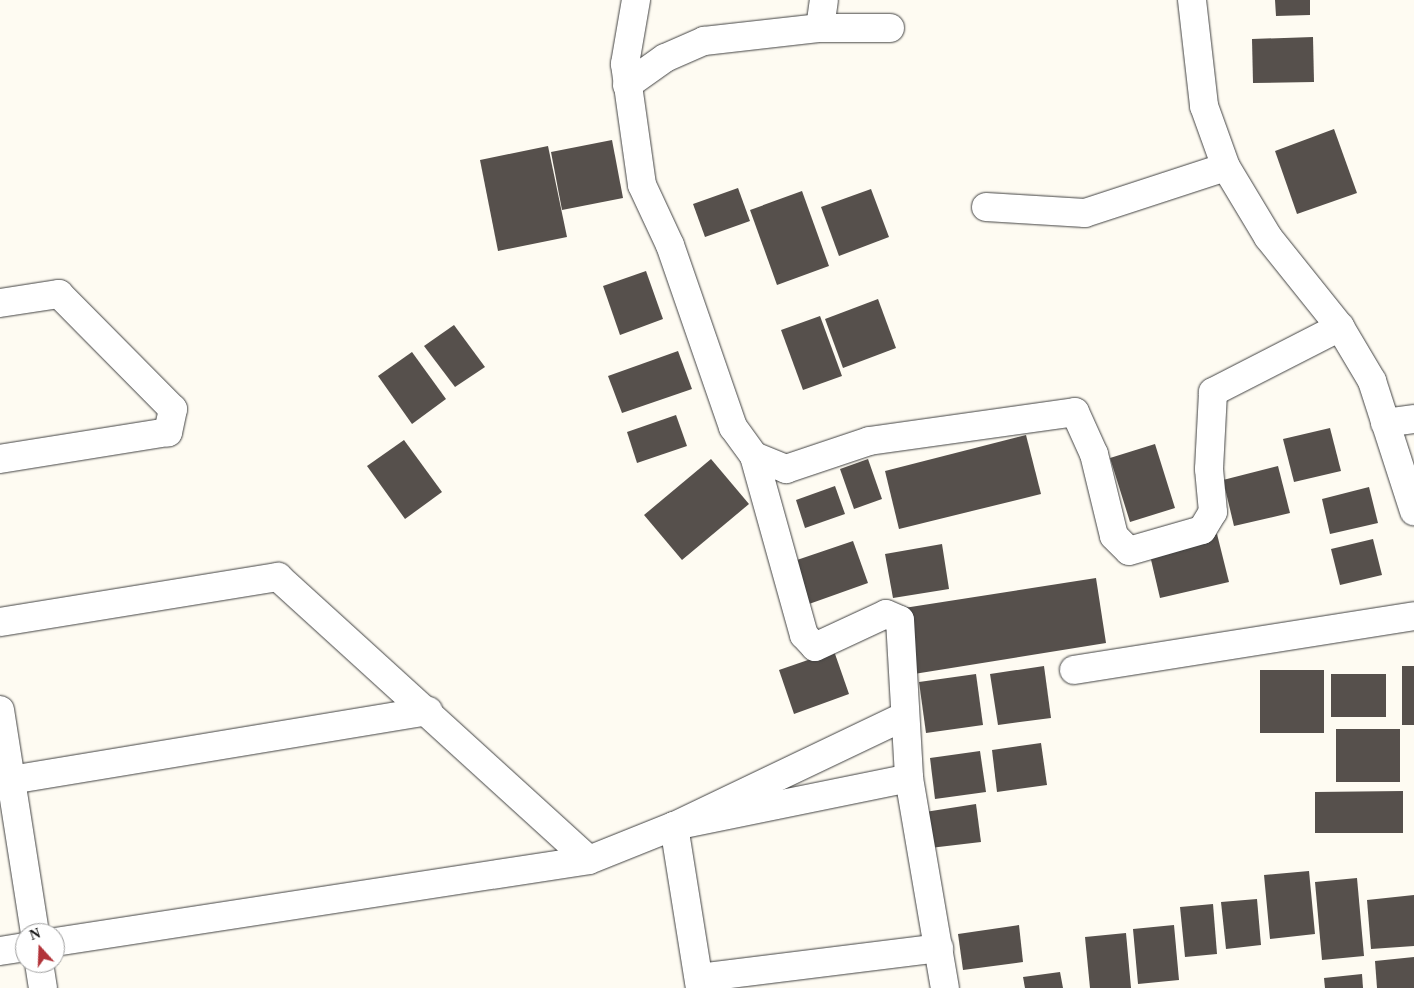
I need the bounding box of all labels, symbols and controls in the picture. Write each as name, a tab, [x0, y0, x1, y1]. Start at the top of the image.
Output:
north arrow	[15, 923, 65, 973]
text: N	[28, 926, 42, 943]

